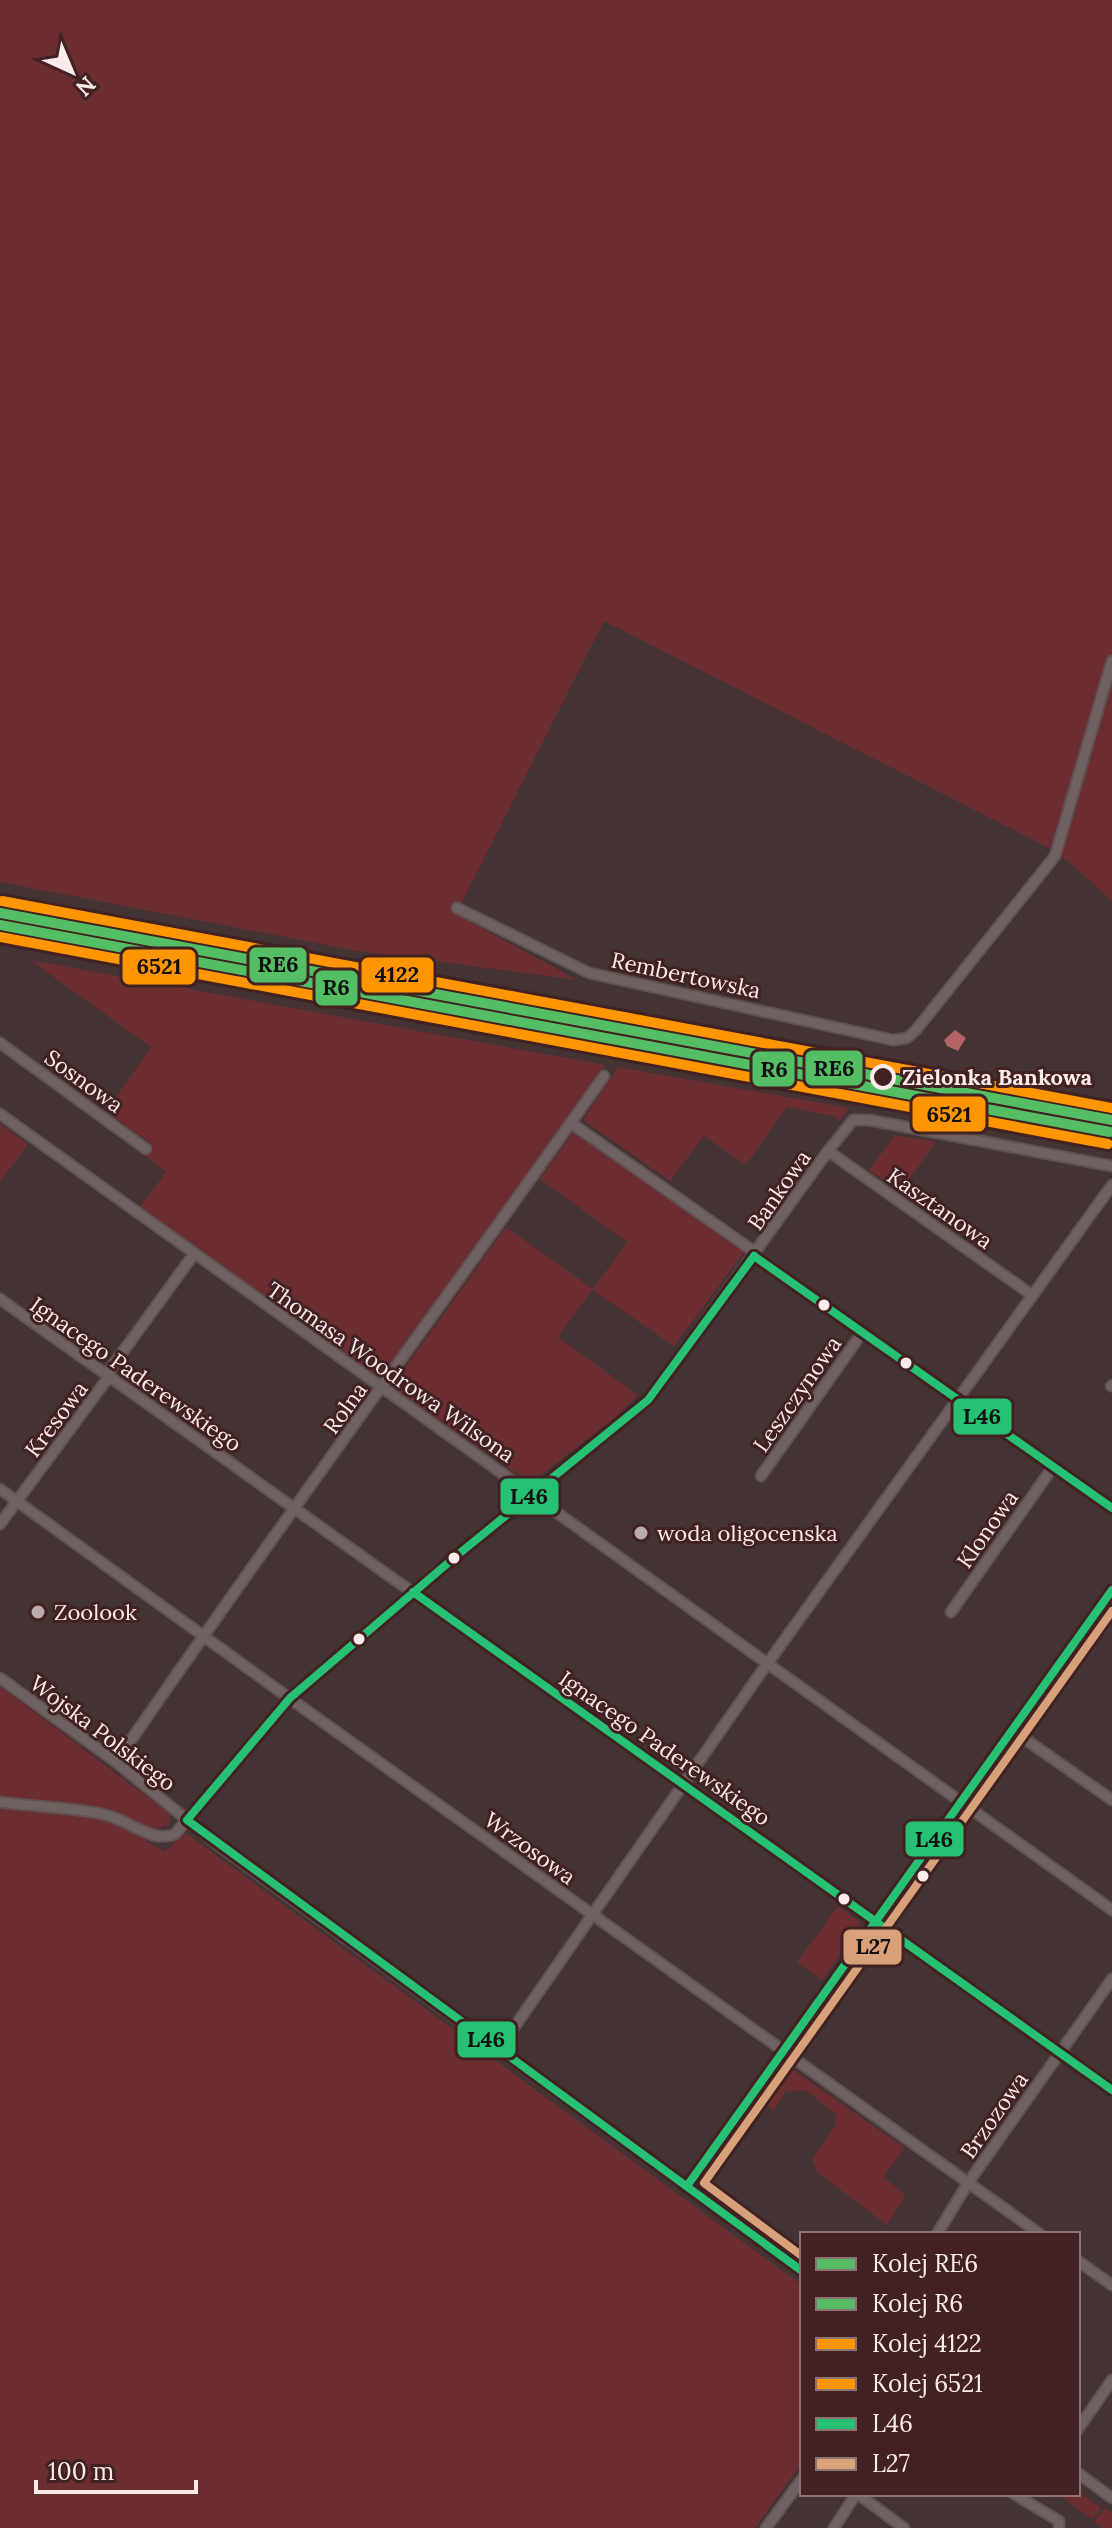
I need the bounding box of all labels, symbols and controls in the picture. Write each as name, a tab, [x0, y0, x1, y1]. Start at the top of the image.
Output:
north arrow	[32, 32, 112, 112]
text: N	[70, 70, 102, 102]
line badge: RE6	[248, 946, 308, 984]
street label: Rembertowska	[609, 946, 763, 1004]
line badge: 6521	[121, 948, 197, 986]
text: RE6	[257, 950, 299, 978]
text: 6521	[136, 952, 182, 980]
line badge: 4122	[360, 956, 435, 994]
text: 4122	[375, 960, 419, 988]
line badge: R6	[314, 969, 359, 1007]
text: R6	[322, 973, 350, 1001]
street label: Sosnowa	[39, 1043, 129, 1119]
line badge: RE6	[804, 1049, 864, 1087]
line badge: R6	[751, 1050, 796, 1088]
text: RE6	[813, 1054, 855, 1082]
text: R6	[760, 1055, 788, 1083]
place label: Zielonka Bankowa	[902, 1063, 1092, 1091]
marker: Zielonka Bankowa	[871, 1065, 895, 1089]
line badge: 6521	[911, 1095, 987, 1133]
text: 6521	[926, 1100, 972, 1128]
street label: Bankowa	[741, 1145, 817, 1235]
street label: Kasztanowa	[882, 1161, 998, 1255]
street label: Thomasa Woodrowa Wilsona	[262, 1276, 520, 1468]
street label: Ignacego Paderewskiego	[25, 1290, 247, 1458]
unlabelled marker	[816, 1297, 832, 1313]
street label: Leszczynowa	[747, 1331, 847, 1457]
unlabelled marker	[898, 1355, 914, 1371]
street label: Kresowa	[18, 1375, 94, 1463]
street label: Rolna	[317, 1377, 373, 1439]
line badge: L46	[952, 1397, 1013, 1436]
text: L46	[963, 1402, 1001, 1430]
line badge: L46	[499, 1477, 560, 1516]
text: L46	[510, 1482, 548, 1510]
street label: Klonowa	[950, 1485, 1024, 1573]
place label: woda oligocenska	[657, 1519, 838, 1547]
marker: woda oligocenska	[632, 1524, 650, 1542]
unlabelled marker	[446, 1550, 462, 1566]
place label: Zoolook	[54, 1598, 137, 1626]
marker: Zoolook	[29, 1603, 47, 1621]
unlabelled marker	[351, 1631, 367, 1647]
street label: Ignacego Paderewskiego	[554, 1664, 776, 1832]
street label: Wojska Polskiego	[24, 1669, 182, 1797]
street label: Wrzosowa	[479, 1805, 581, 1891]
line badge: L46	[904, 1820, 965, 1858]
text: L46	[915, 1825, 953, 1853]
unlabelled marker	[915, 1868, 931, 1884]
unlabelled marker	[836, 1891, 852, 1907]
line badge: L27	[842, 1928, 903, 1966]
text: L27	[855, 1932, 891, 1960]
line badge: L46	[456, 2020, 517, 2059]
text: L46	[467, 2025, 505, 2053]
street label: Brzozowa	[954, 2066, 1034, 2164]
legend	[800, 2232, 1080, 2496]
text: Kolej RE6	[872, 2248, 978, 2279]
text: Kolej R6	[872, 2288, 963, 2319]
text: Kolej 4122	[872, 2328, 982, 2359]
text: Kolej 6521	[872, 2368, 983, 2399]
text: L46	[872, 2408, 913, 2439]
scale bar	[36, 2444, 196, 2494]
text: L27	[872, 2448, 910, 2479]
text: 100 m	[48, 2456, 114, 2487]

